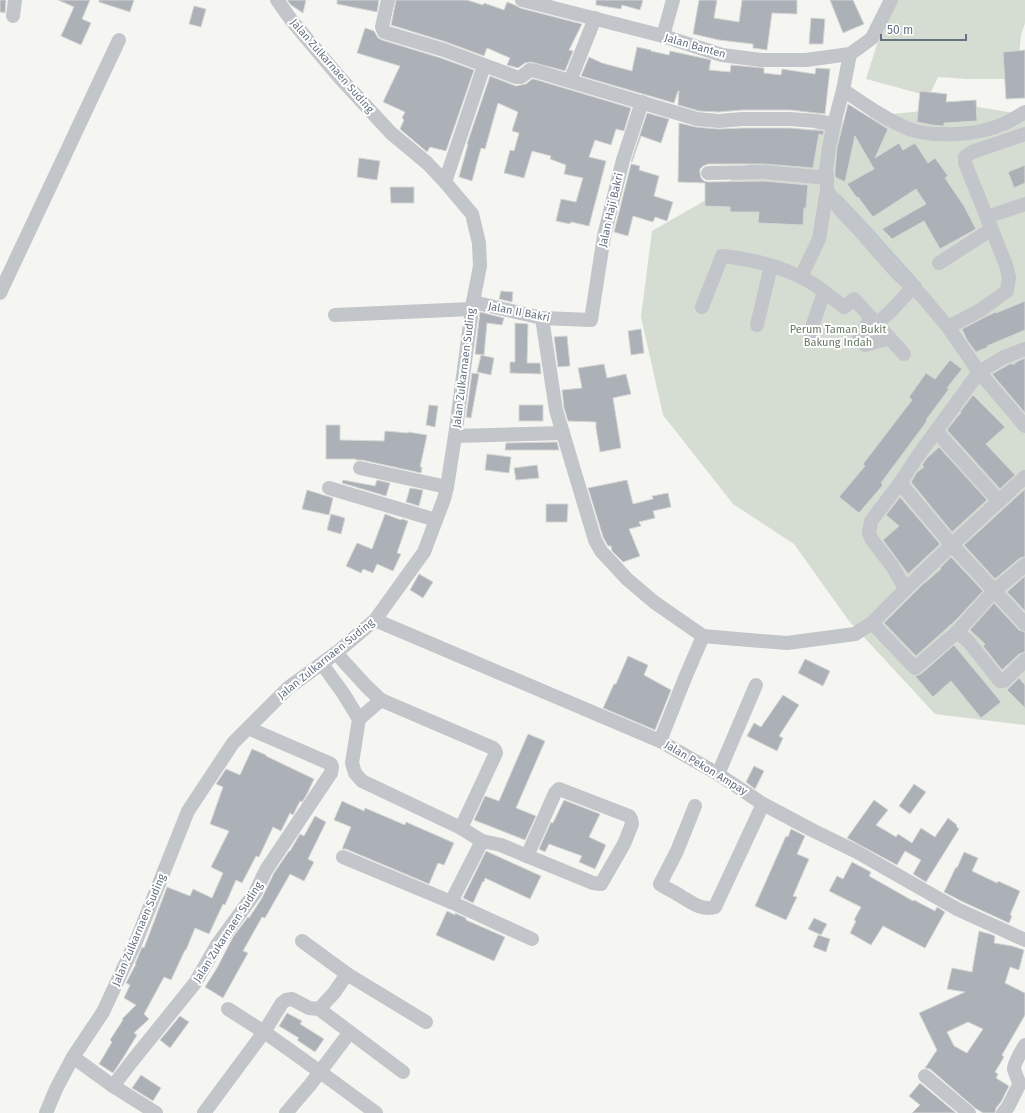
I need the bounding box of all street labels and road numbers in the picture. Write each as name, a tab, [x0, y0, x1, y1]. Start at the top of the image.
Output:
street label: Jalan Zulkarnaen Suding	[288, 16, 377, 116]
street label: Jalan Banten	[663, 31, 727, 61]
street label: Jalan Haji Bakri	[596, 172, 626, 248]
street label: Jalan II Bakri	[487, 300, 551, 324]
street label: Jalan Zulkarnaen Suding	[450, 307, 478, 429]
street label: Jalan Zulkarnaen Suding	[275, 616, 377, 702]
street label: Jalan Pekon Ampay	[662, 738, 750, 798]
street label: Jalan Zulkarnaen Suding	[109, 872, 169, 988]
street label: Jalan Zukarnaen Suding	[191, 879, 266, 985]

